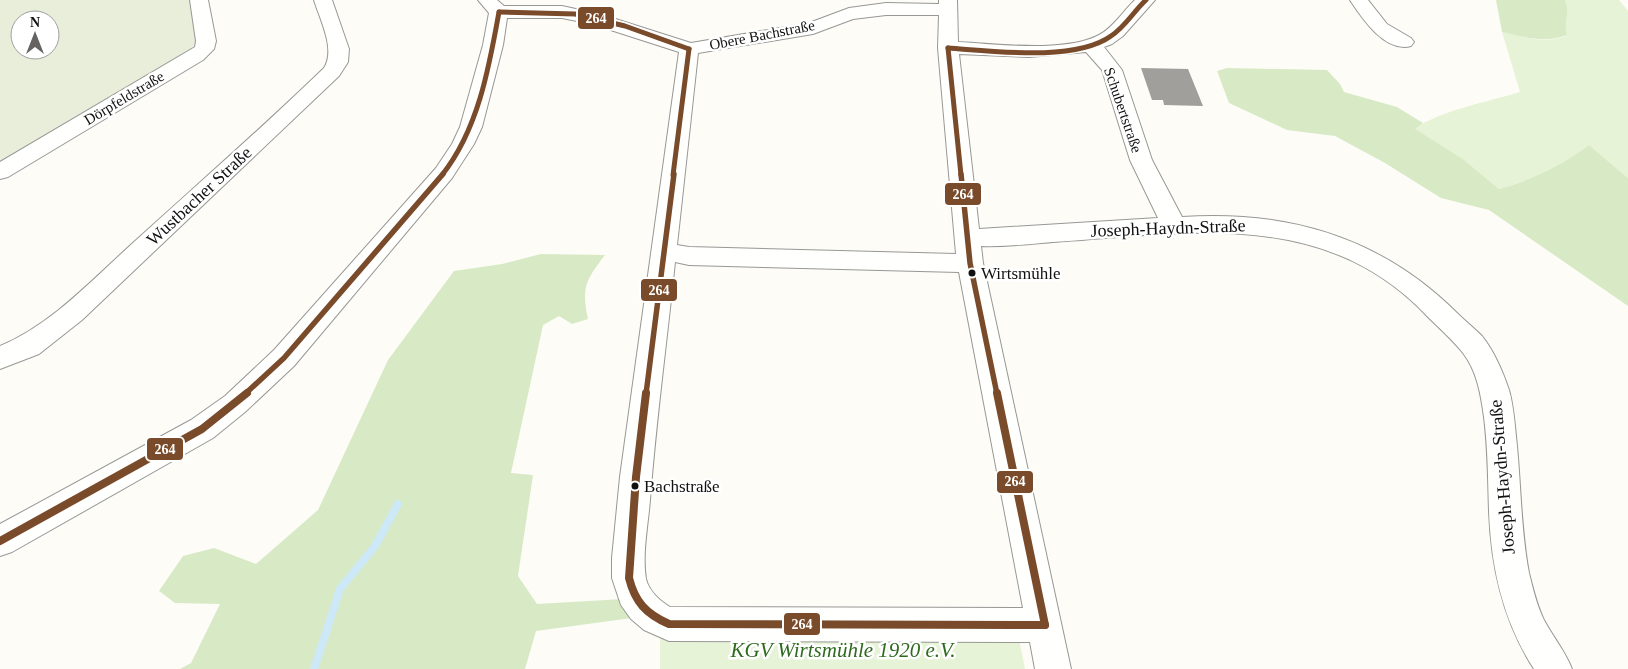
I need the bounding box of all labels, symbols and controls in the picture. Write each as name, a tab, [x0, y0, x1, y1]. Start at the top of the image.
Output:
line badge: 264	[577, 6, 615, 30]
north arrow	[10, 10, 60, 60]
text: 264	[586, 11, 607, 26]
text: N	[30, 15, 40, 30]
street label: Obere Bachstraße	[708, 17, 816, 53]
street label: Schubertstraße	[1101, 65, 1145, 155]
street label: Dörpfeldstraße	[81, 68, 167, 128]
street label: Wustbacher Straße	[143, 142, 255, 250]
line badge: 264	[944, 182, 982, 206]
text: 264	[953, 187, 974, 202]
street label: Joseph-Haydn-Straße	[1090, 215, 1246, 241]
place label: Wirtsmühle	[981, 264, 1061, 283]
marker: Wirtsmühle	[967, 268, 977, 278]
line badge: 264	[640, 278, 678, 302]
text: 264	[649, 283, 670, 298]
street label: Joseph-Haydn-Straße	[1485, 399, 1519, 555]
line badge: 264	[146, 437, 184, 461]
text: 264	[155, 442, 176, 457]
line badge: 264	[996, 470, 1034, 494]
text: 264	[1005, 474, 1026, 489]
place label: Bachstraße	[644, 477, 720, 496]
marker: Bachstraße	[630, 481, 640, 491]
line badge: 264	[783, 612, 821, 636]
text: 264	[792, 617, 813, 632]
park label: KGV Wirtsmühle 1920 e.V.	[730, 638, 955, 662]

